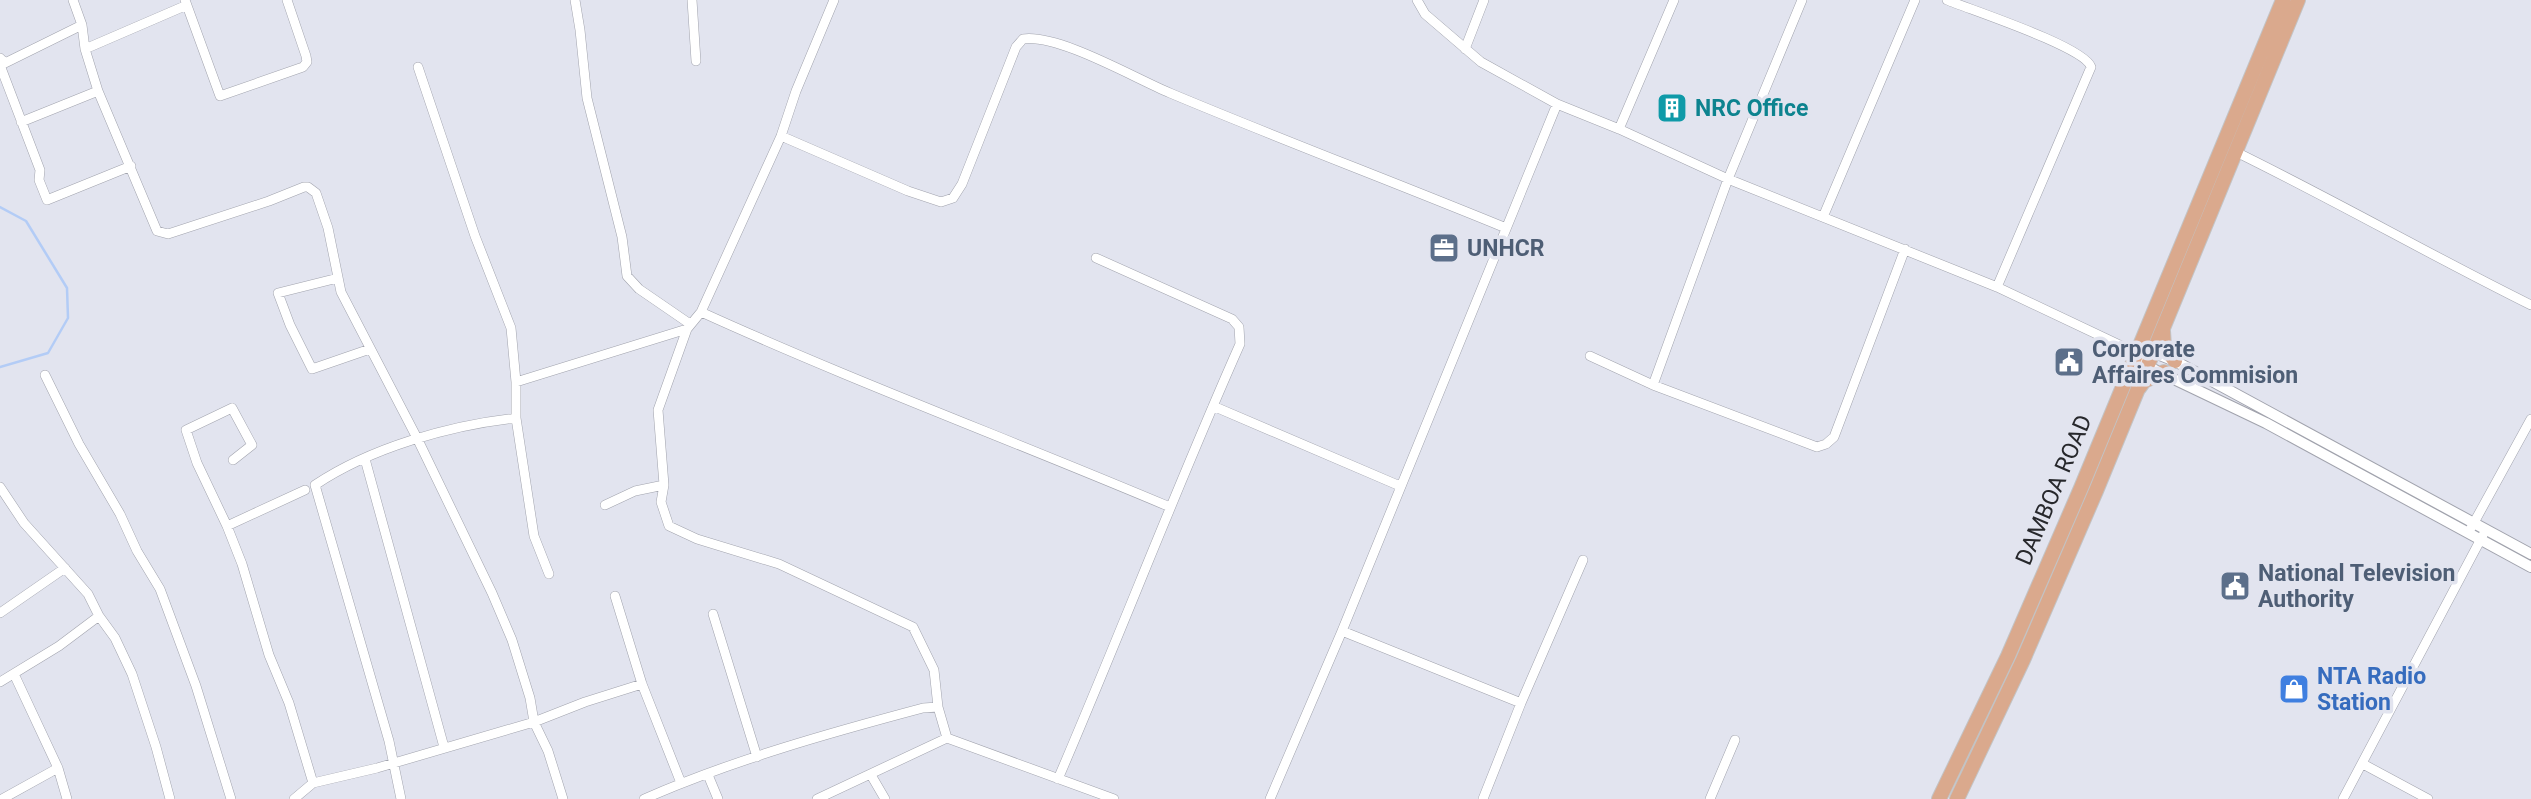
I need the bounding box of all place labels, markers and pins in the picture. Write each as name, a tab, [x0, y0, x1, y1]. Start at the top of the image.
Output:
building icon: NRC Office	[1655, 91, 1689, 125]
place label: NRC Office	[1695, 95, 1808, 122]
office icon: UNHCR	[1427, 231, 1461, 265]
place label: UNHCR	[1467, 235, 1545, 262]
place label: Corporate Affaires Commision	[2092, 336, 2298, 389]
public building icon: Corporate Affaires Commision	[2052, 345, 2086, 379]
place label: National Television Authority	[2258, 560, 2455, 613]
public building icon: National Television Authority	[2218, 569, 2252, 603]
place label: NTA Radio Station	[2317, 663, 2426, 716]
shop icon: NTA Radio Station	[2277, 672, 2311, 706]

